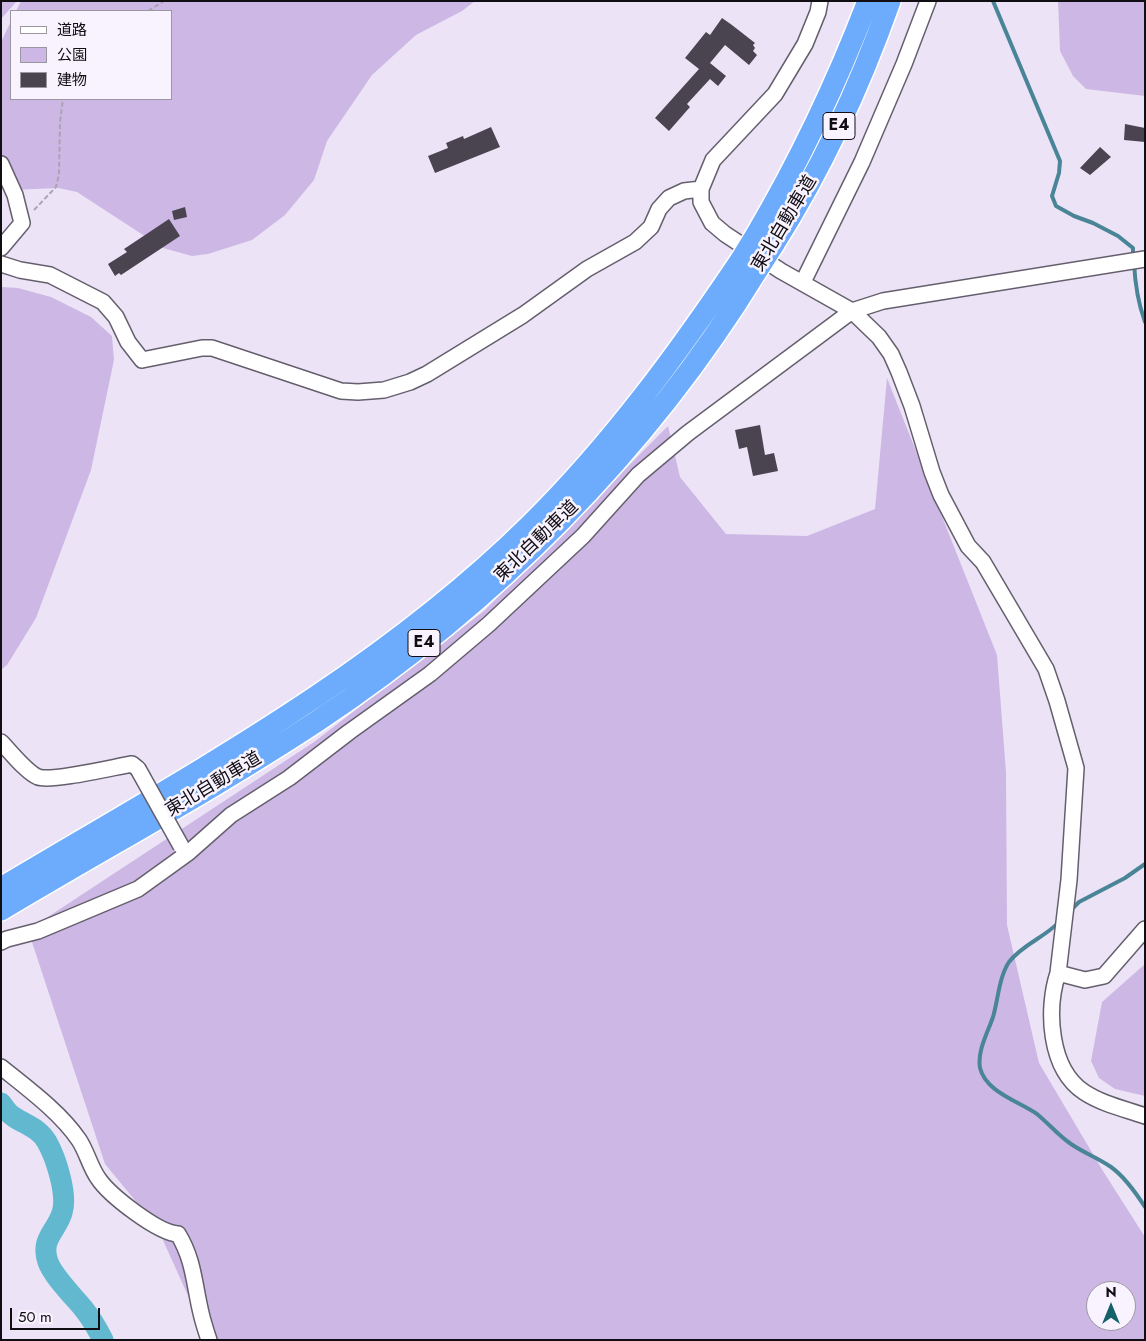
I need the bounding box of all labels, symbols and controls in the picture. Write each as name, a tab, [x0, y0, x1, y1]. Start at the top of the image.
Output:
legend	[10, 10, 172, 100]
text: 道路	[57, 19, 87, 41]
text: 公園	[57, 44, 87, 66]
text: 建物	[57, 69, 87, 91]
road number: E4	[823, 112, 855, 140]
street label: 東北自動車道	[748, 172, 822, 276]
street label: 東北自動車道	[491, 497, 583, 587]
road number: E4	[408, 630, 440, 656]
street label: 東北自動車道	[162, 748, 266, 822]
north arrow	[1086, 1281, 1136, 1331]
text: N	[1105, 1282, 1117, 1302]
scale bar	[12, 1298, 102, 1330]
text: 50 m	[18, 1306, 52, 1328]

